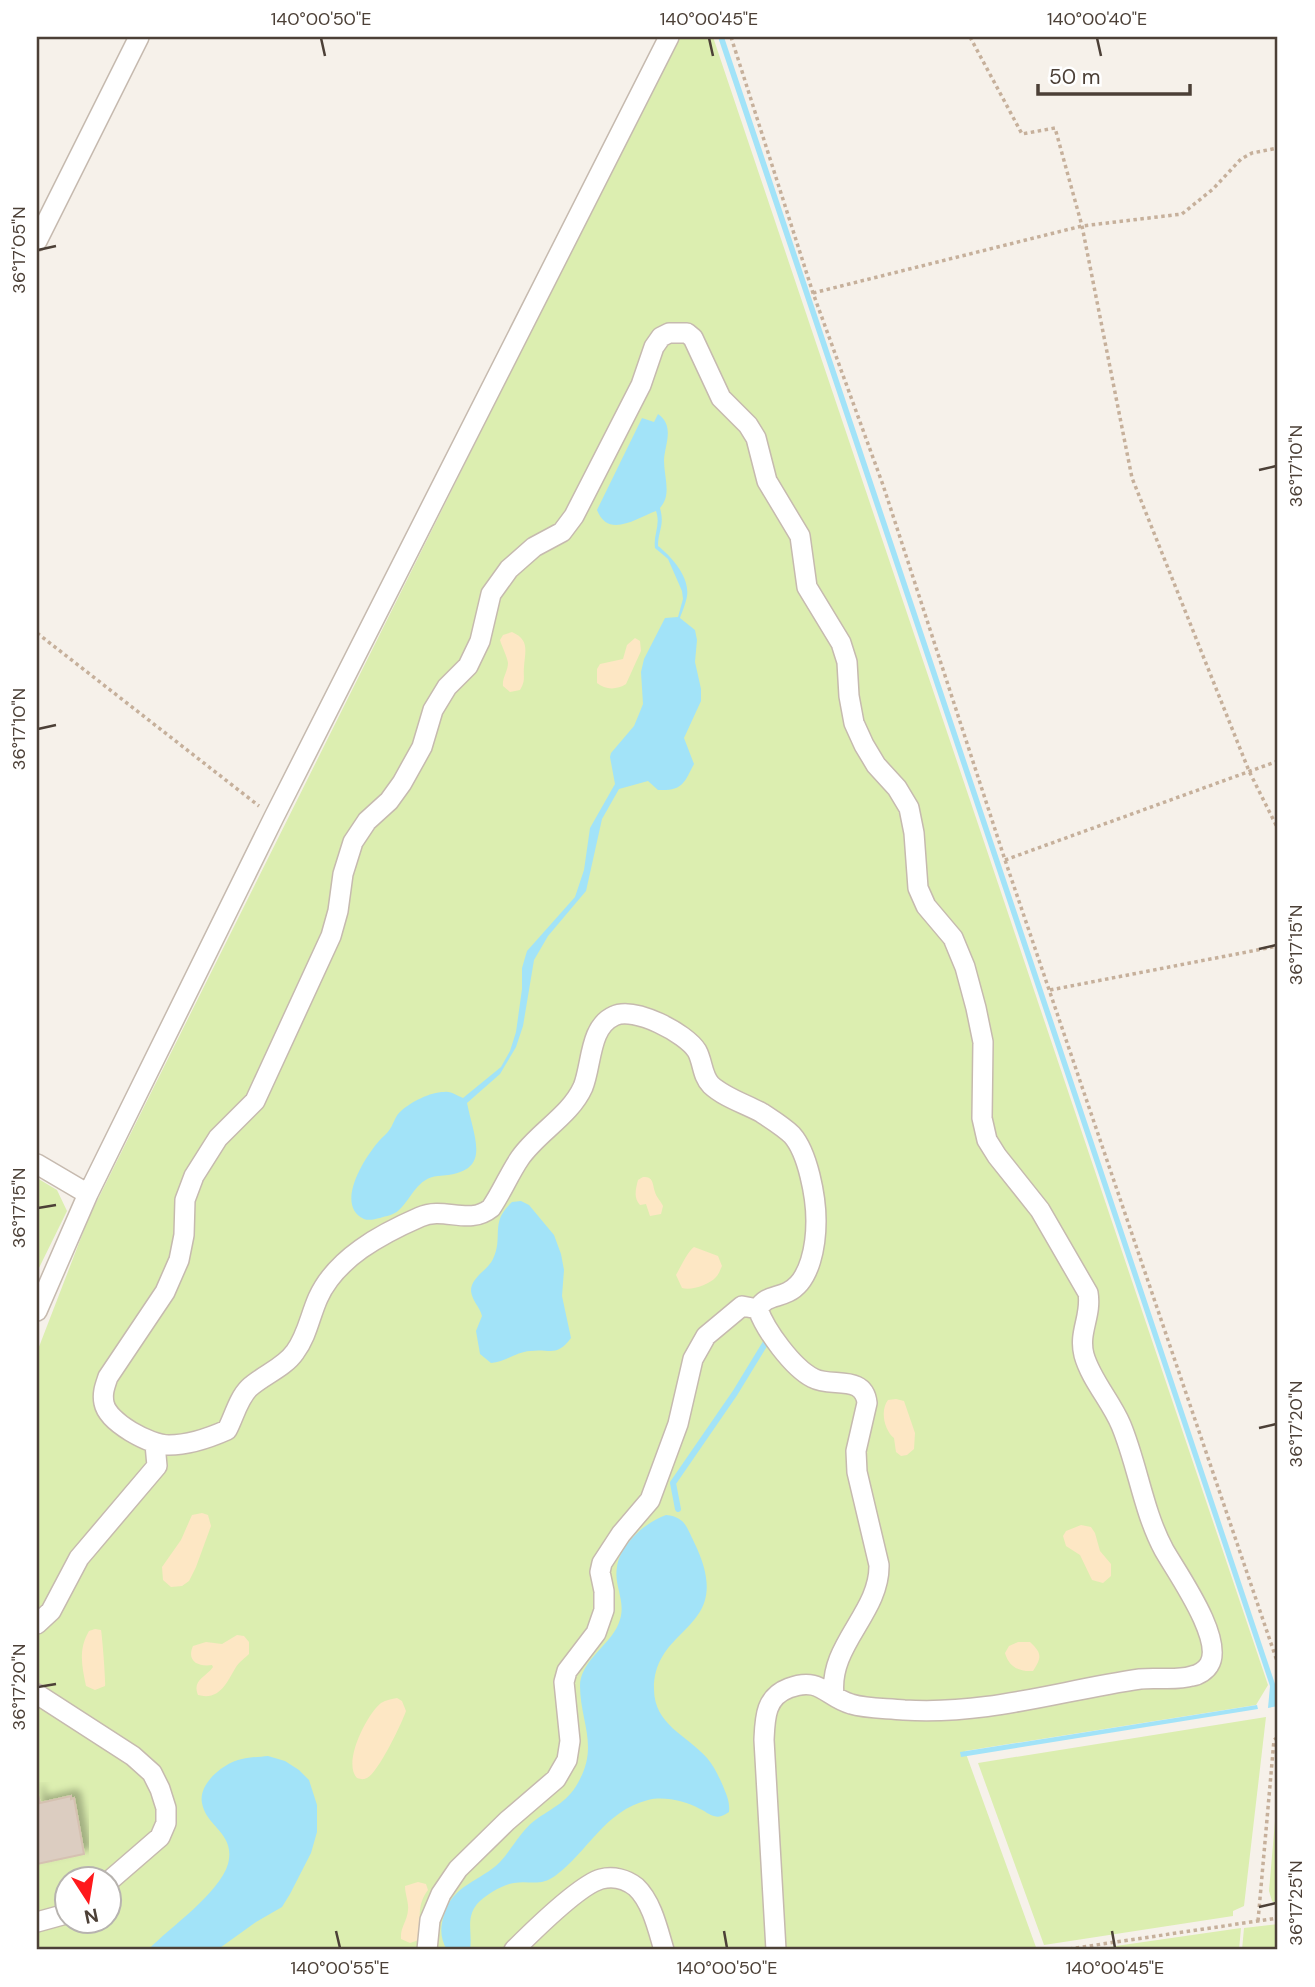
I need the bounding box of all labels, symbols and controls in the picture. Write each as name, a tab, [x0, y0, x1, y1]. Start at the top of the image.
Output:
text: 140°00'50"E	[271, 7, 371, 31]
text: 140°00'45"E	[660, 7, 758, 31]
text: 140°00'40"E	[1047, 7, 1147, 31]
scale bar	[1038, 52, 1191, 96]
text: 50 m	[1049, 63, 1100, 91]
text: 36°17'05"N	[7, 206, 31, 294]
text: 36°17'10"N	[1284, 425, 1308, 507]
text: 36°17'10"N	[7, 688, 31, 770]
text: 36°17'15"N	[1284, 905, 1308, 985]
text: 36°17'15"N	[7, 1168, 31, 1248]
text: 36°17'20"N	[1284, 1381, 1308, 1467]
text: 36°17'20"N	[7, 1644, 31, 1730]
text: 36°17'25"N	[1284, 1860, 1308, 1946]
north arrow	[52, 1864, 122, 1934]
text: N	[82, 1902, 101, 1930]
text: 140°00'55"E	[290, 1956, 390, 1980]
text: 140°00'50"E	[677, 1956, 777, 1980]
text: 140°00'45"E	[1066, 1956, 1164, 1980]

